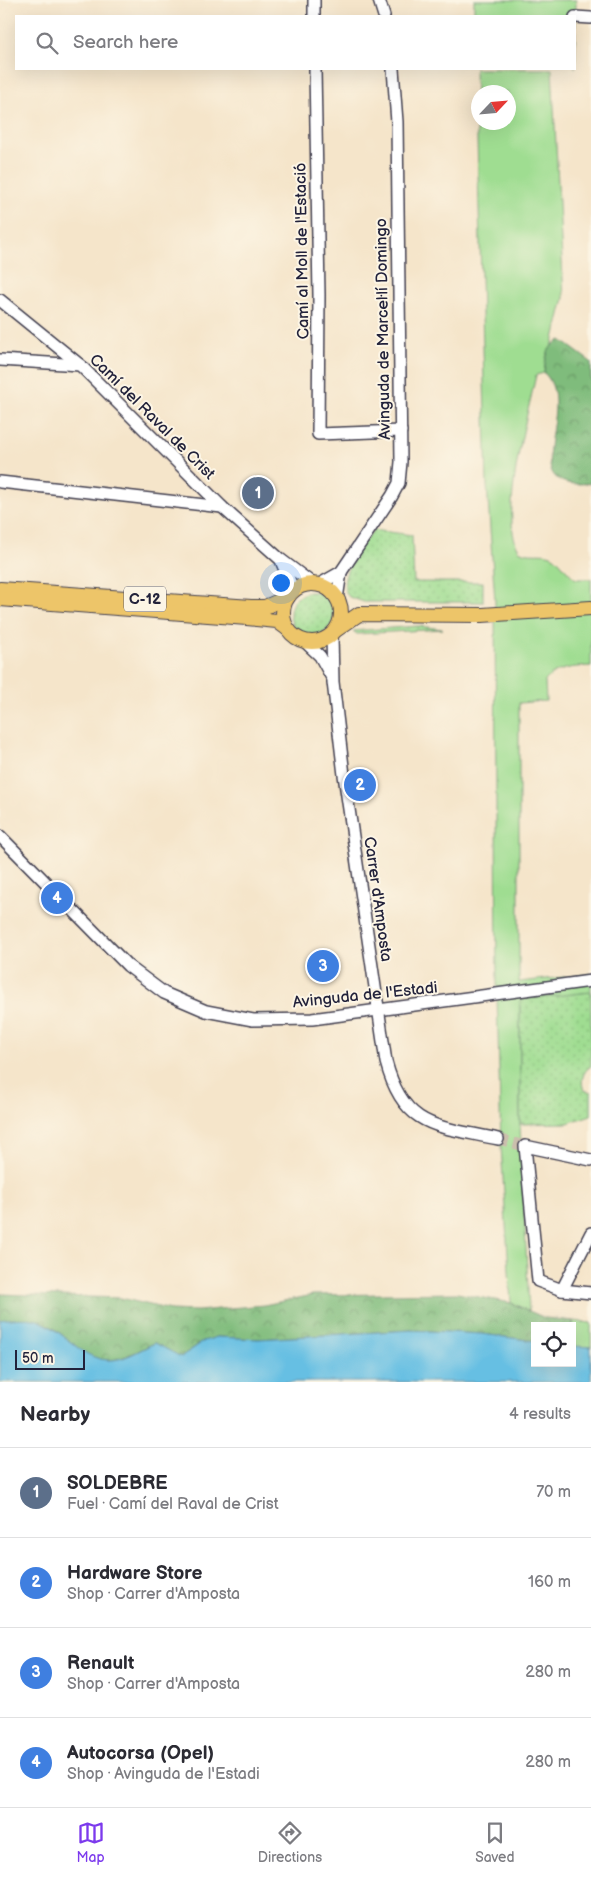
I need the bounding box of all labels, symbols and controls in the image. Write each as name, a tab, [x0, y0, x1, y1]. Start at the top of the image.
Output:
search box	[15, 15, 576, 70]
icon: search	[33, 29, 61, 57]
text: Search here	[73, 31, 178, 54]
north arrow	[471, 85, 516, 130]
street label: Camí al Moll de l'Estació	[291, 163, 314, 339]
street label: Avinguda de Marcel·lí Domingo	[372, 218, 395, 440]
street label: Camí del Raval de Crist	[85, 350, 219, 484]
pin: 1	[242, 474, 274, 512]
your location	[268, 570, 294, 596]
road number: C-12	[124, 586, 166, 612]
pin: 2	[344, 766, 376, 804]
street label: Carrer d'Amposta	[359, 836, 396, 963]
pin: 4	[41, 879, 73, 917]
pin: 3	[307, 947, 339, 985]
street label: Avinguda de l'Estadi	[292, 978, 439, 1013]
map controls	[531, 1322, 576, 1367]
button: locate	[531, 1322, 576, 1367]
scale bar	[15, 1347, 85, 1370]
text: 50 m	[22, 1350, 54, 1367]
text: Nearby	[20, 1402, 90, 1427]
text: 4 results	[509, 1405, 571, 1424]
text: SOLDEBRE	[67, 1472, 168, 1495]
text: 1	[33, 1483, 39, 1502]
text: 70 m	[536, 1483, 571, 1502]
text: Fuel · Camí del Raval de Crist	[67, 1495, 279, 1514]
text: Hardware Store	[67, 1562, 202, 1585]
text: 2	[31, 1573, 41, 1592]
text: 160 m	[528, 1573, 571, 1592]
text: Shop · Carrer d'Amposta	[67, 1585, 240, 1604]
text: Renault	[67, 1652, 134, 1675]
text: 3	[31, 1663, 41, 1682]
text: 280 m	[525, 1663, 571, 1682]
text: Shop · Carrer d'Amposta	[67, 1675, 240, 1694]
text: Autocorsa (Opel)	[67, 1742, 214, 1765]
text: 4	[31, 1753, 41, 1772]
text: 280 m	[525, 1753, 571, 1772]
text: Shop · Avinguda de l'Estadi	[67, 1765, 260, 1784]
tab: Map	[77, 1819, 105, 1866]
tab: Directions	[258, 1819, 322, 1866]
tab: Saved	[475, 1819, 514, 1866]

